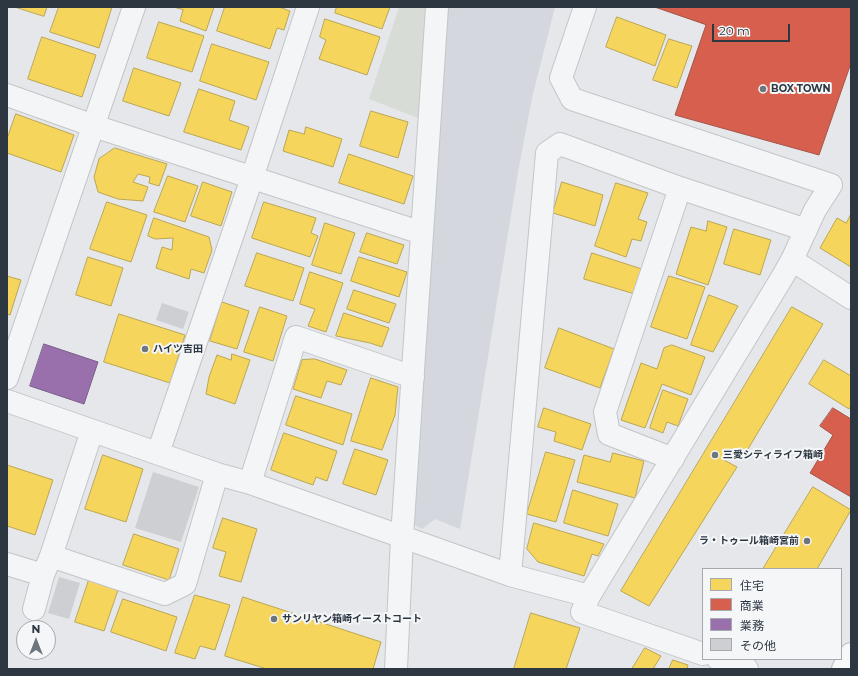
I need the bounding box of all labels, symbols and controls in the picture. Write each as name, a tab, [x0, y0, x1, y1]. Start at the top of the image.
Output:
scale bar	[714, 16, 792, 42]
text: 20 m	[719, 23, 750, 38]
place label: BOX TOWN	[771, 83, 831, 95]
marker: BOX TOWN	[758, 84, 768, 94]
place label: ハイツ吉田	[153, 343, 203, 355]
marker: ハイツ吉田	[140, 344, 150, 354]
place label: 三愛シティライフ箱崎	[723, 449, 823, 461]
marker: 三愛シティライフ箱崎	[710, 450, 720, 460]
place label: ラ・トゥール箱崎宮前	[699, 535, 799, 547]
marker: ラ・トゥール箱崎宮前	[802, 536, 812, 546]
legend	[702, 568, 842, 660]
text: 住宅	[740, 578, 764, 593]
text: 商業	[740, 598, 764, 613]
place label: サンリヤン箱崎イーストコート	[282, 613, 422, 625]
marker: サンリヤン箱崎イーストコート	[269, 614, 279, 624]
text: 業務	[740, 618, 764, 633]
north arrow	[16, 620, 56, 660]
text: N	[32, 622, 40, 636]
text: その他	[740, 638, 776, 653]

